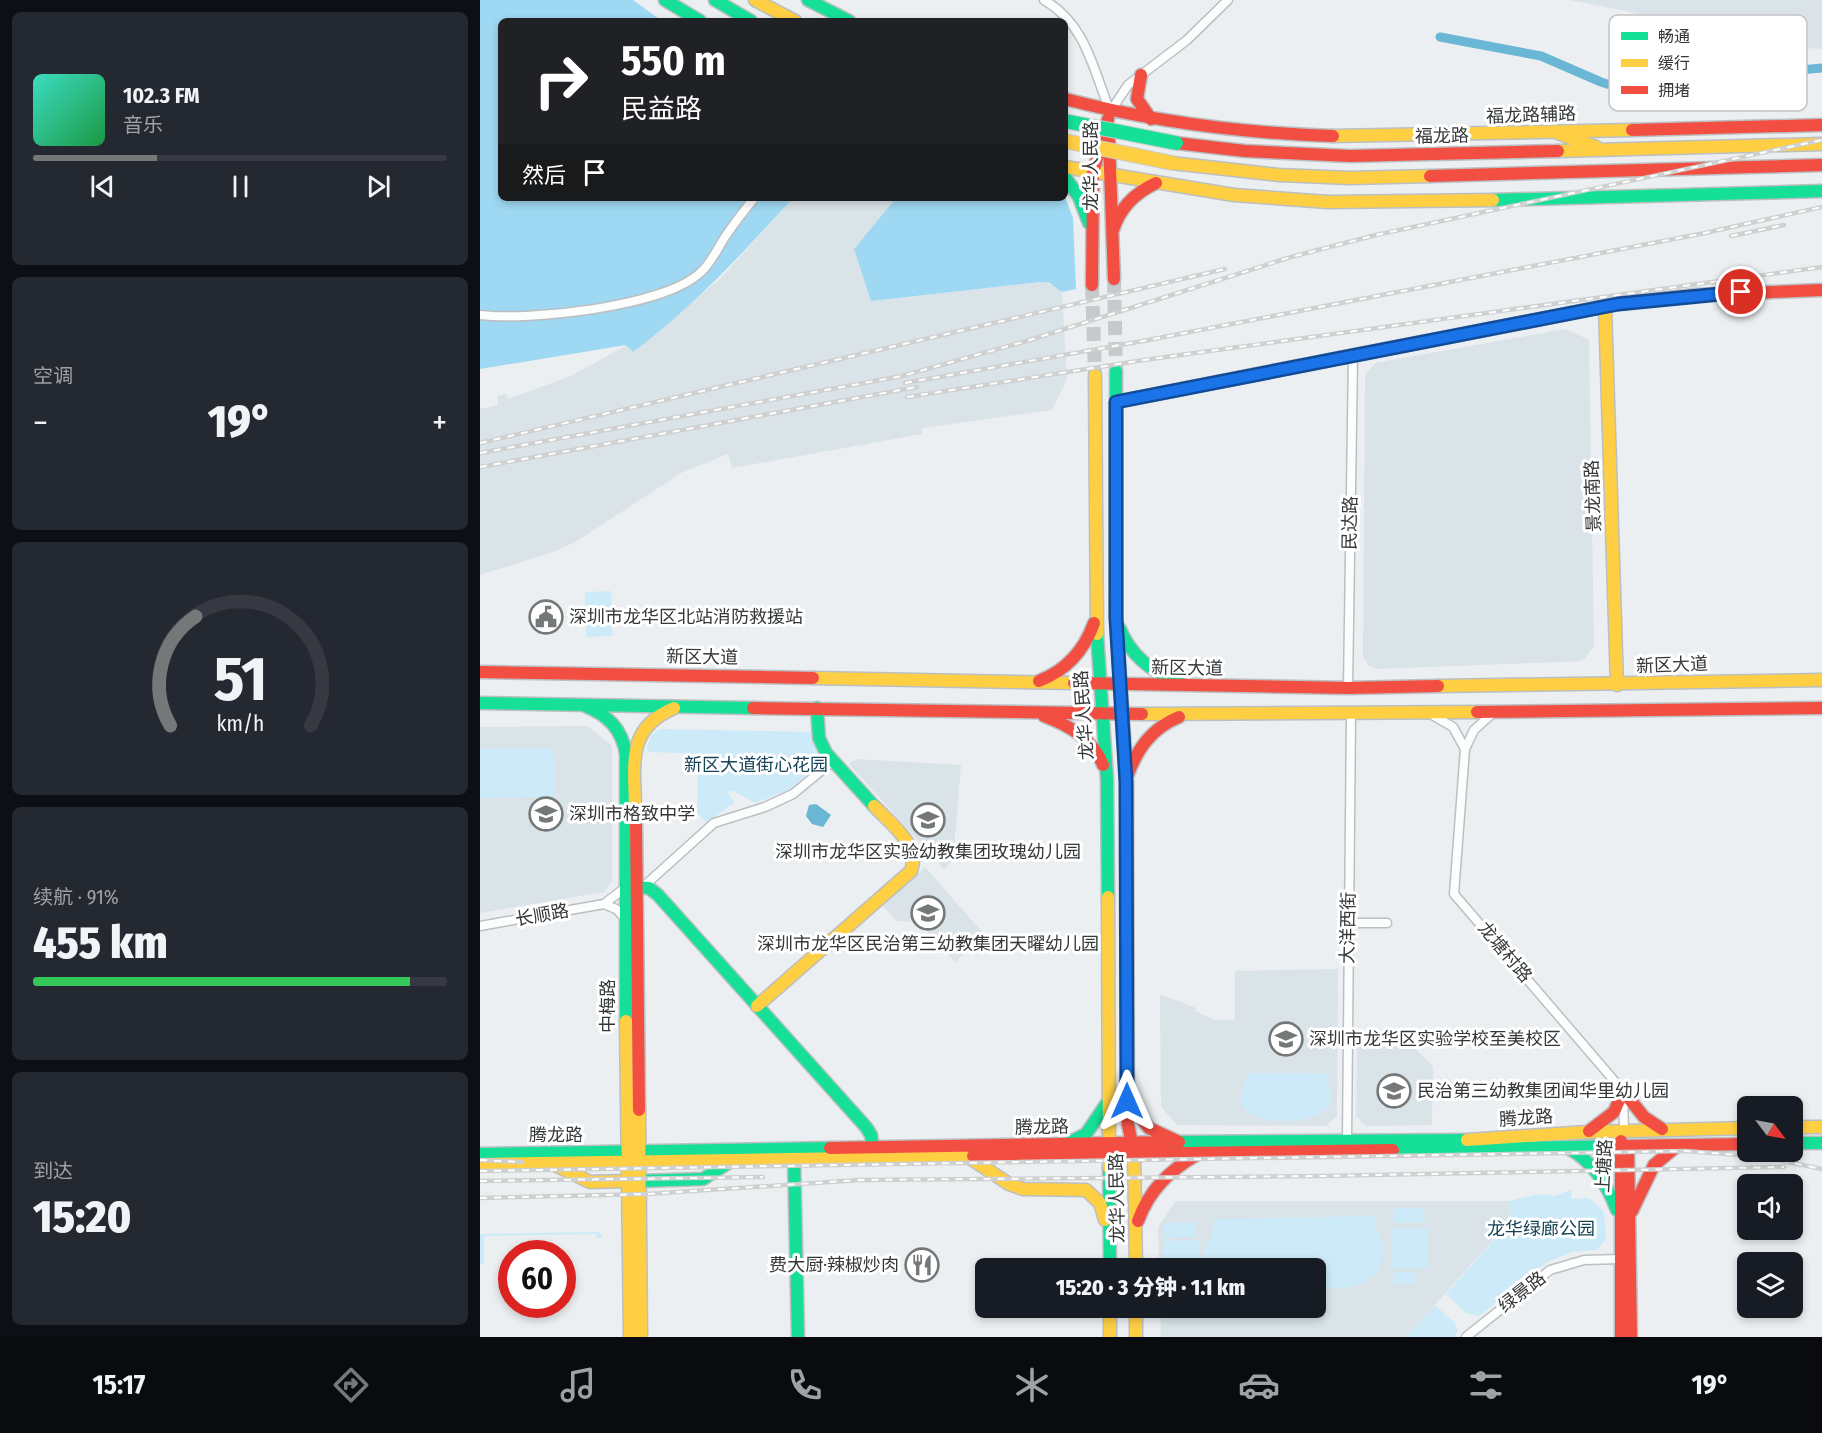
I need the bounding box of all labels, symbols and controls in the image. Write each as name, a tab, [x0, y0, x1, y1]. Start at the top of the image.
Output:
legend	[1609, 15, 1807, 111]
text: 畅通	[1658, 27, 1690, 46]
text: 550 m	[621, 36, 726, 86]
icon: right	[522, 42, 600, 120]
text: 缓行	[1658, 54, 1690, 73]
text: 拥堵	[1658, 81, 1690, 100]
text: 102.3 FM	[123, 82, 200, 109]
text: 民益路	[621, 93, 702, 125]
street label: 福龙路辅路	[1486, 102, 1576, 128]
text: 音乐	[123, 113, 163, 137]
street label: 龙华人民路	[1080, 121, 1102, 211]
street label: 福龙路	[1415, 125, 1469, 147]
icon: arrive	[578, 156, 611, 189]
text: 然后	[522, 162, 566, 189]
icon: previous	[86, 170, 119, 203]
icon: pause	[224, 170, 257, 203]
icon: next	[362, 170, 395, 203]
pin	[1715, 266, 1766, 317]
icon: arrive	[1724, 275, 1757, 308]
text: 空调	[33, 364, 73, 388]
text: 19°	[208, 395, 272, 449]
text: −	[33, 403, 48, 443]
text: +	[432, 403, 447, 443]
street label: 景龙南路	[1581, 460, 1605, 532]
street label: 民达路	[1339, 496, 1361, 550]
public building icon: 深圳市龙华区北站消防救援站	[528, 599, 564, 635]
place label: 深圳市龙华区北站消防救援站	[569, 606, 803, 628]
text: 51	[213, 642, 267, 717]
street label: 新区大道	[666, 645, 738, 669]
street label: 新区大道	[1636, 653, 1708, 677]
street label: 新区大道	[1151, 656, 1223, 680]
street label: 龙华人民路	[1070, 669, 1098, 761]
text: km/h	[216, 711, 264, 737]
park label: 新区大道街心花园	[684, 754, 828, 776]
school or university icon: 深圳市格致中学	[528, 796, 564, 832]
school or university icon: 深圳市龙华区实验幼教集团玫瑰幼儿园	[910, 802, 946, 838]
place label: 深圳市格致中学	[569, 803, 695, 825]
place label: 深圳市龙华区实验幼教集团玫瑰幼儿园	[775, 841, 1081, 863]
text: 续航 · 91%	[33, 885, 119, 909]
street label: 大洋西街	[1336, 892, 1360, 964]
school or university icon: 深圳市龙华区民治第三幼教集团天曜幼儿园	[910, 895, 946, 931]
street label: 长顺路	[514, 899, 570, 931]
text: 455 km	[33, 916, 168, 970]
street label: 龙塘村路	[1473, 917, 1537, 987]
place label: 深圳市龙华区民治第三幼教集团天曜幼儿园	[757, 933, 1099, 955]
street label: 中梅路	[597, 979, 619, 1033]
school or university icon: 深圳市龙华区实验学校至美校区	[1268, 1021, 1304, 1057]
place label: 深圳市龙华区实验学校至美校区	[1309, 1028, 1561, 1050]
position arrow	[1095, 1069, 1159, 1133]
school or university icon: 民治第三幼教集团闻华里幼儿园	[1376, 1073, 1412, 1109]
place label: 民治第三幼教集团闻华里幼儿园	[1417, 1080, 1669, 1102]
north arrow	[1737, 1096, 1803, 1162]
map controls	[1737, 1096, 1803, 1318]
street label: 腾龙路	[1498, 1105, 1554, 1131]
street label: 腾龙路	[1015, 1116, 1069, 1138]
street label: 腾龙路	[529, 1124, 583, 1146]
street label: 上塘路	[1592, 1138, 1616, 1194]
street label: 龙华人民路	[1105, 1153, 1129, 1243]
text: 到达	[33, 1159, 73, 1183]
button: sound	[1737, 1174, 1803, 1240]
text: 15:20	[33, 1190, 132, 1244]
park label: 龙华绿廊公园	[1487, 1218, 1595, 1240]
speed limit sign: 60	[498, 1240, 576, 1318]
restaurant icon: 费大厨·辣椒炒肉	[904, 1247, 940, 1283]
button: layers	[1737, 1252, 1803, 1318]
place label: 费大厨·辣椒炒肉	[769, 1254, 899, 1276]
street label: 绿景路	[1494, 1267, 1550, 1317]
text: 15:20 · 3 分钟 · 1.1 km	[1056, 1274, 1245, 1301]
icon: directions	[330, 1364, 372, 1406]
icon: music	[557, 1364, 599, 1406]
icon: phone	[784, 1364, 826, 1406]
icon: climate	[1011, 1364, 1053, 1406]
icon: car	[1238, 1364, 1280, 1406]
icon: filters	[1465, 1364, 1507, 1406]
text: 15:17	[92, 1369, 145, 1401]
text: 19°	[1691, 1369, 1729, 1401]

